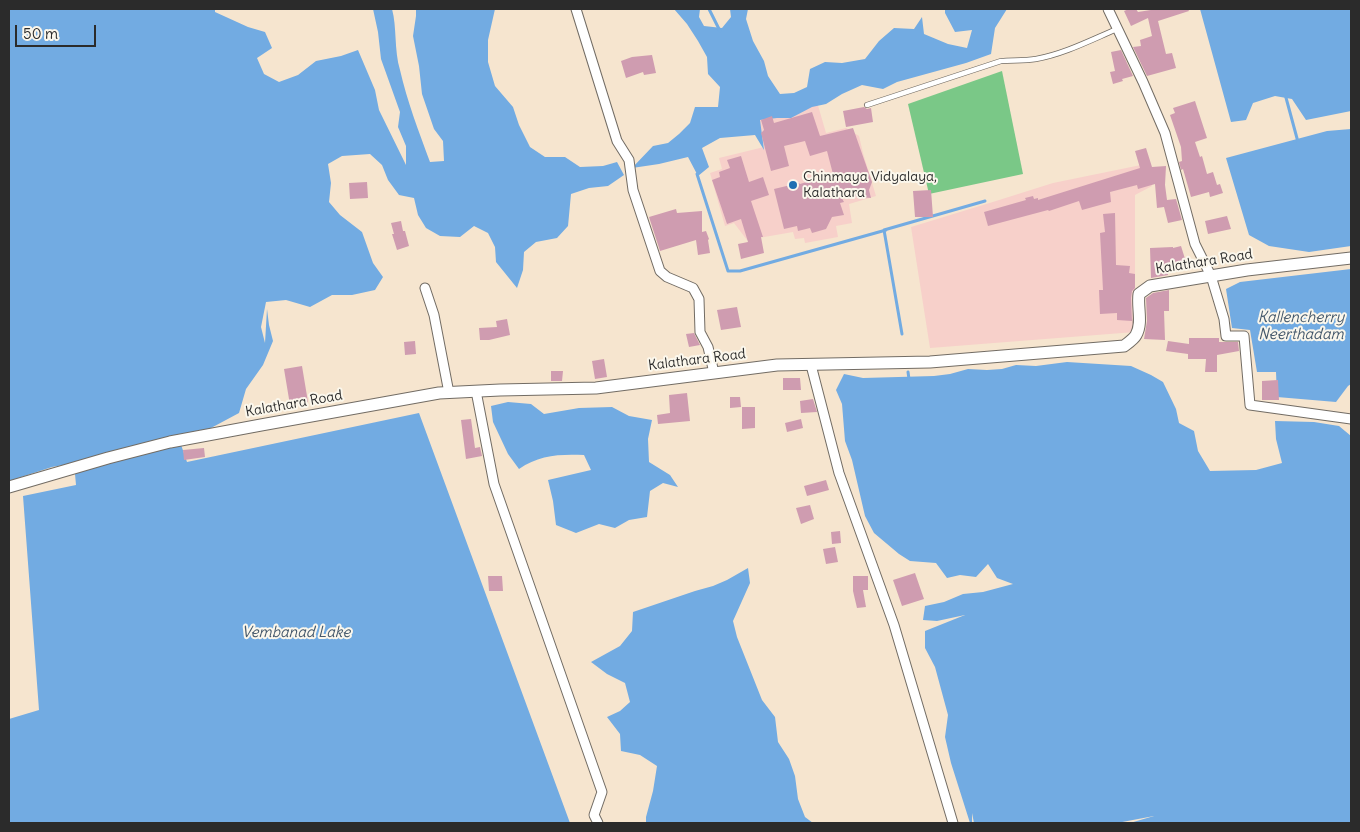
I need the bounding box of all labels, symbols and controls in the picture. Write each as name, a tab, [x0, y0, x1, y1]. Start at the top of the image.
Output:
scale bar	[18, 15, 99, 47]
text: 50 m	[23, 24, 58, 43]
place label: Chinmaya Vidyalaya, Kalathara	[803, 169, 937, 202]
marker: Chinmaya Vidyalaya, Kalathara	[787, 179, 799, 191]
street label: Kalathara Road	[1154, 246, 1254, 278]
water label: Kallencherry Neerthadam	[1258, 309, 1344, 344]
street label: Kalathara Road	[647, 346, 747, 374]
street label: Kalathara Road	[244, 387, 344, 421]
water label: Vembanad Lake	[242, 624, 350, 642]

